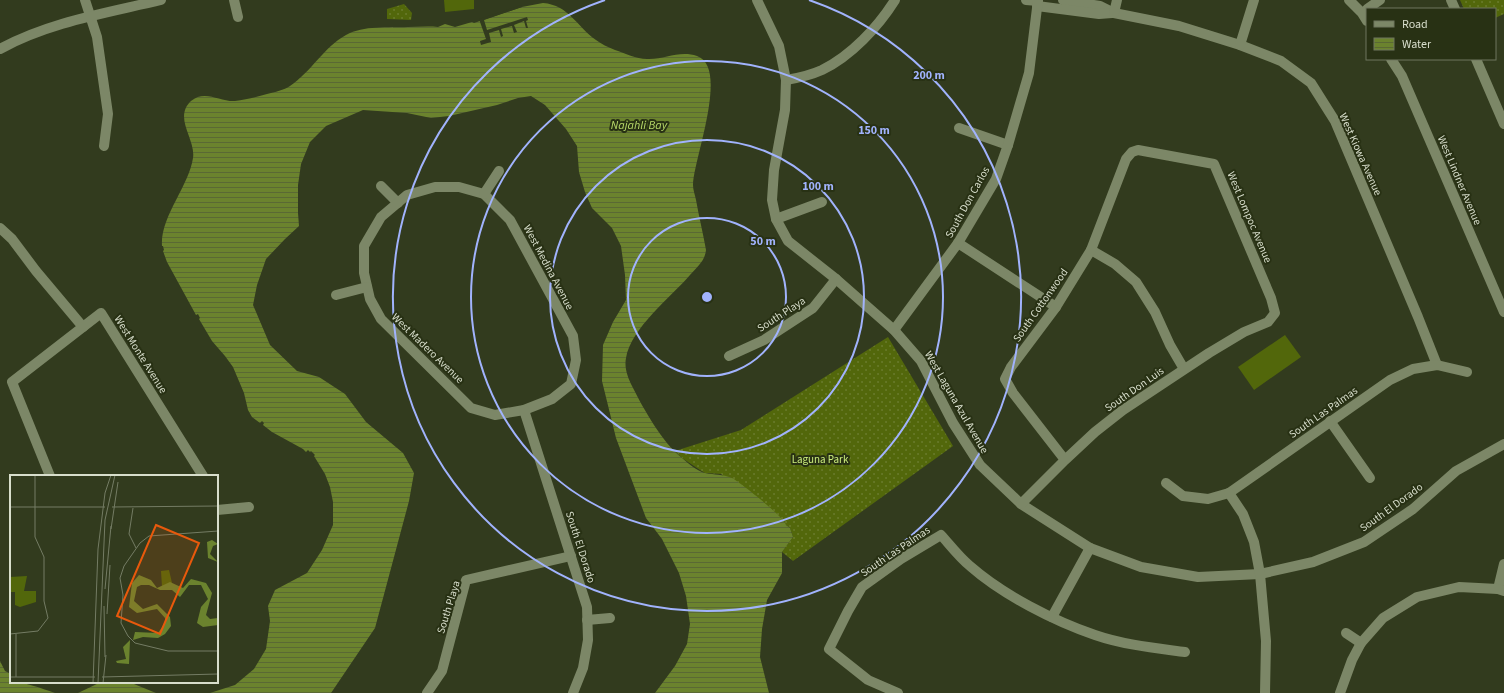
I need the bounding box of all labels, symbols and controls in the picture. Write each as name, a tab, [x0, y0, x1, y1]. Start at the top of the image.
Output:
legend	[1366, 8, 1496, 60]
text: Road	[1402, 16, 1428, 33]
text: Water	[1402, 36, 1432, 53]
text: 200 m	[913, 67, 945, 84]
street label: West Kiowa Avenue	[1336, 111, 1386, 198]
water label: Najahli Bay	[611, 117, 668, 134]
text: 150 m	[858, 122, 890, 139]
street label: West Lindner Avenue	[1434, 133, 1485, 228]
street label: South Don Carlos	[942, 163, 993, 241]
street label: West Lompoc Avenue	[1224, 169, 1276, 266]
text: 100 m	[802, 178, 834, 195]
street label: West Medina Avenue	[520, 222, 578, 313]
text: 50 m	[750, 233, 776, 250]
street label: South Cottonwood	[1009, 265, 1071, 345]
centre of rings	[700, 290, 714, 304]
street label: South Playa	[754, 293, 808, 336]
street label: West Madero Avenue	[388, 310, 468, 387]
street label: West Monte Avenue	[110, 312, 171, 397]
street label: West Laguna Azul Avenue	[921, 348, 992, 457]
street label: South Don Luis	[1102, 363, 1167, 415]
street label: South Las Palmas	[1286, 383, 1361, 442]
park label: Laguna Park	[792, 452, 849, 467]
inset map	[10, 475, 218, 683]
street label: South El Dorado	[1357, 479, 1426, 535]
street label: South El Dorado	[562, 509, 599, 585]
street label: South Las Palmas	[858, 522, 933, 580]
street label: South Playa	[433, 579, 464, 636]

